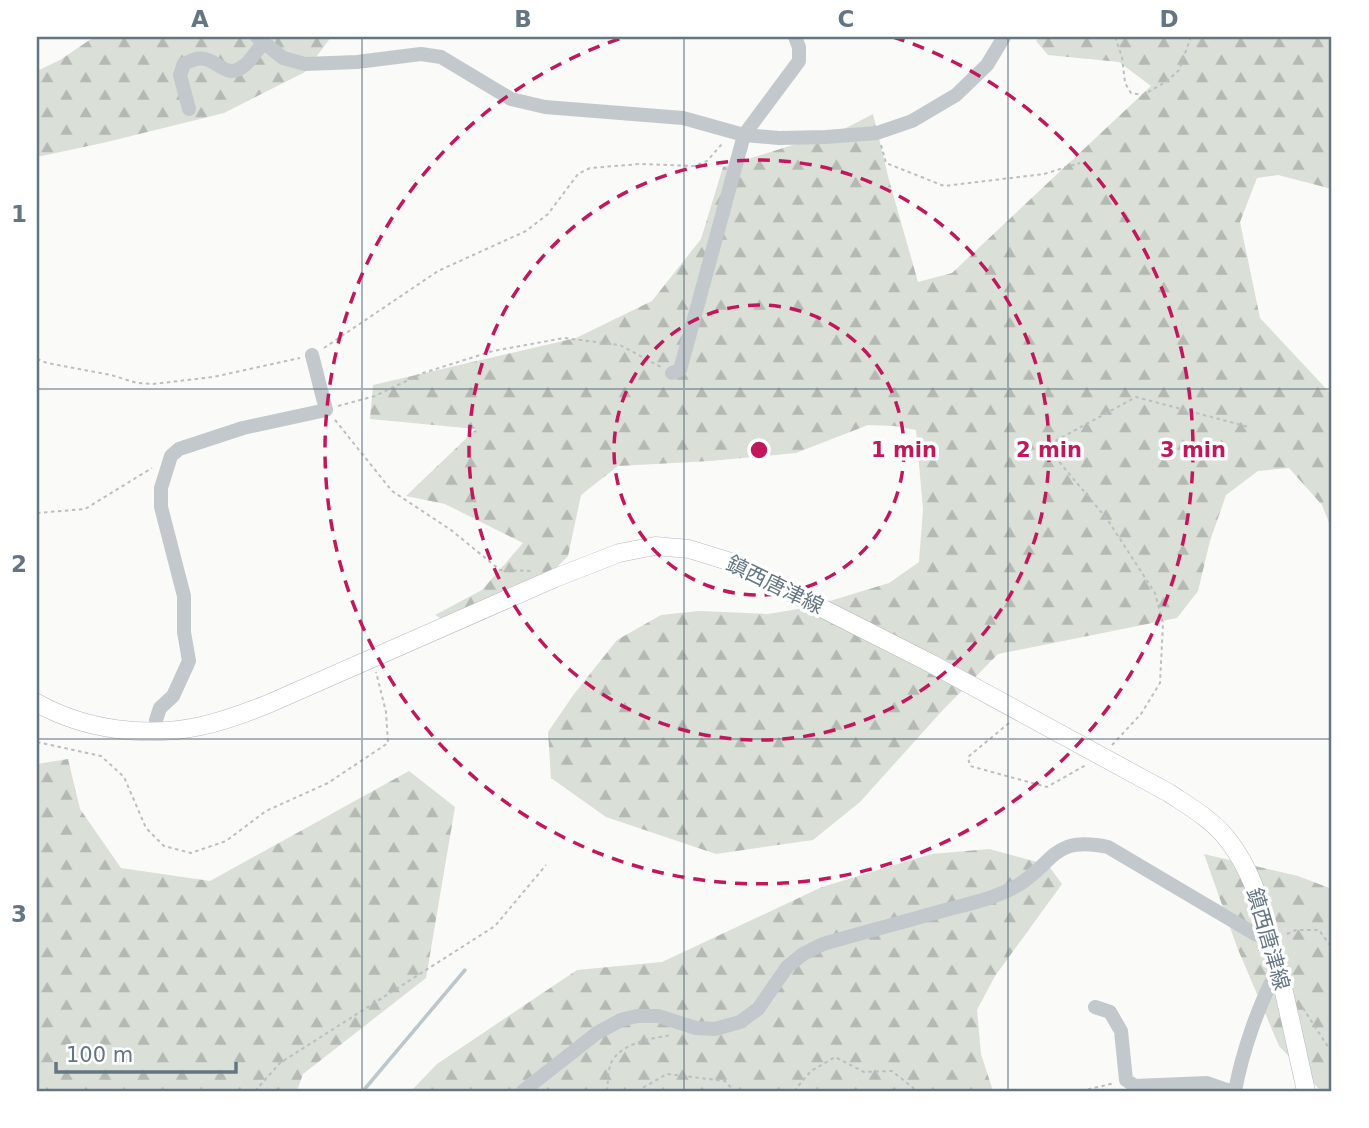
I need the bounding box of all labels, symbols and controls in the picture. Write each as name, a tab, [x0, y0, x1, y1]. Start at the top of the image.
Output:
text: A	[191, 6, 209, 32]
text: B	[514, 6, 532, 32]
text: C	[838, 6, 854, 32]
text: D	[1159, 6, 1179, 32]
text: 1	[11, 201, 27, 227]
centre of rings	[747, 438, 771, 462]
text: 1 min	[871, 438, 937, 462]
text: 2 min	[1016, 438, 1082, 462]
text: 3 min	[1160, 438, 1226, 462]
text: 2	[11, 551, 27, 577]
street label: 鎮西唐津線	[723, 551, 827, 619]
street label: 鎮西唐津線	[1242, 885, 1294, 993]
text: 3	[11, 901, 27, 927]
scale bar	[56, 1030, 236, 1074]
text: 100 m	[66, 1043, 133, 1067]

